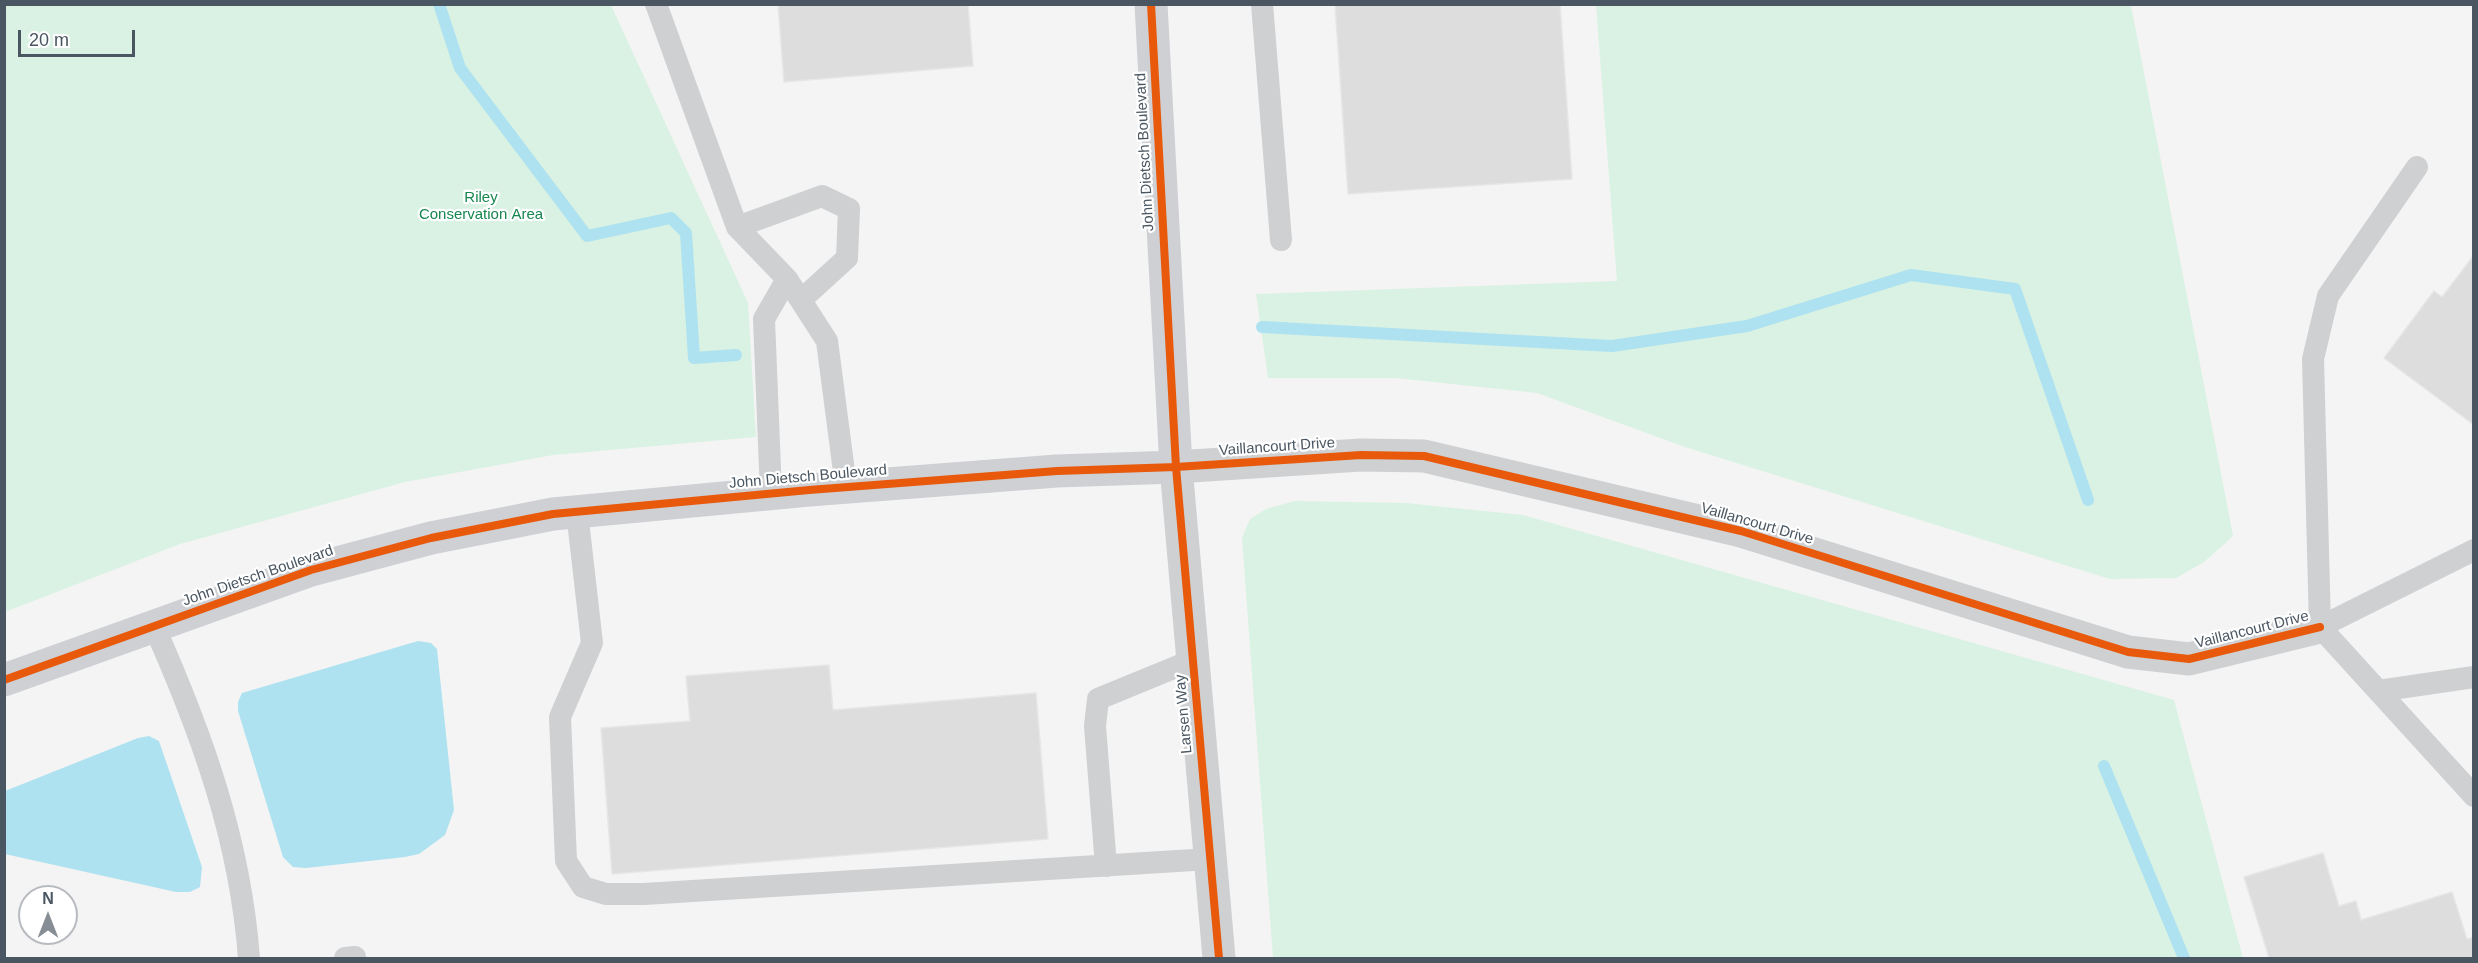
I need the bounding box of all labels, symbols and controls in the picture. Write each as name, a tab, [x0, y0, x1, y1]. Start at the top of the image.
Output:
scale bar	[21, 18, 138, 56]
text: 20 m	[29, 30, 69, 50]
street label: John Dietsch Boulevard	[1132, 72, 1158, 232]
park label: Riley Conservation Area	[419, 189, 543, 224]
street label: Vaillancourt Drive	[1218, 434, 1336, 460]
street label: John Dietsch Boulevard	[728, 461, 888, 493]
street label: Vaillancourt Drive	[1699, 499, 1815, 549]
street label: John Dietsch Boulevard	[180, 542, 336, 610]
street label: Vaillancourt Drive	[2193, 607, 2311, 653]
street label: Larsen Way	[1172, 674, 1196, 754]
north arrow	[18, 885, 78, 945]
text: N	[42, 890, 54, 907]

